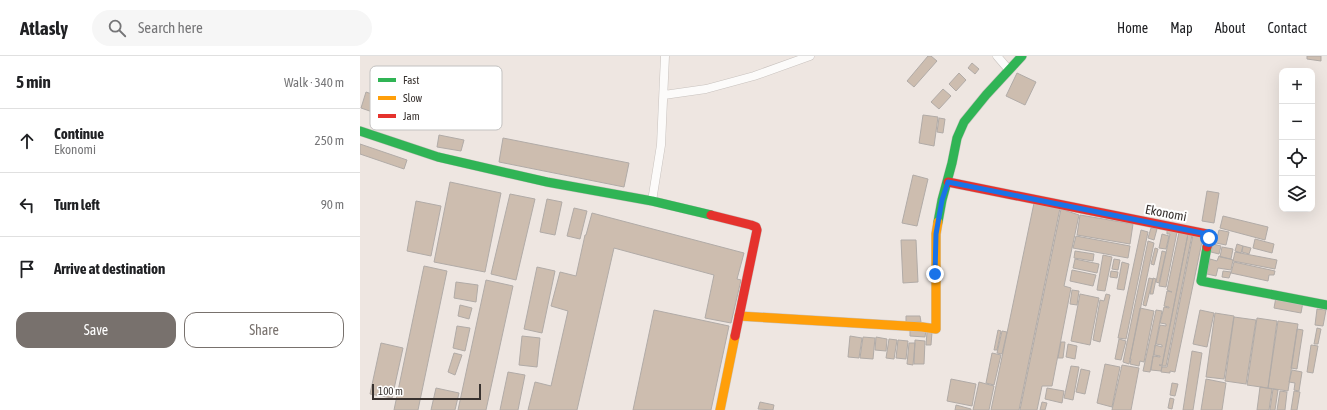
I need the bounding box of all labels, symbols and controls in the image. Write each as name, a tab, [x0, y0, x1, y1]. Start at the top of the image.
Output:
search box	[92, 10, 372, 46]
text: Atlasly	[20, 17, 68, 39]
icon: search	[106, 17, 128, 39]
text: Search here	[138, 19, 203, 36]
text: Home	[1117, 20, 1148, 36]
text: Map	[1170, 20, 1193, 36]
text: About	[1215, 20, 1246, 36]
text: Contact	[1268, 20, 1307, 36]
legend	[370, 66, 502, 130]
map controls	[1279, 68, 1315, 212]
button: +	[1279, 68, 1315, 104]
text: 5 min	[16, 72, 51, 92]
text: Fast	[403, 74, 419, 86]
text: Walk · 340 m	[284, 75, 344, 90]
text: Slow	[403, 92, 422, 104]
button: −	[1279, 104, 1315, 140]
text: Jam	[403, 110, 420, 122]
text: Continue	[54, 125, 104, 142]
icon: ahead	[16, 130, 38, 152]
text: 250 m	[315, 133, 344, 148]
button: locate	[1279, 140, 1315, 176]
text: Ekonomi	[54, 142, 96, 157]
button: layers	[1279, 176, 1315, 212]
icon: left	[16, 194, 38, 216]
text: Turn left	[54, 196, 100, 213]
text: 90 m	[321, 197, 344, 212]
street label: Ekonomi	[1144, 202, 1188, 224]
route start	[1200, 229, 1218, 247]
icon: arrive	[16, 258, 38, 280]
text: Arrive at destination	[54, 260, 165, 277]
route end	[926, 265, 944, 283]
button: Save	[16, 312, 176, 348]
button: Share	[184, 312, 344, 348]
scale bar	[372, 382, 481, 401]
text: 100 m	[378, 385, 403, 397]

